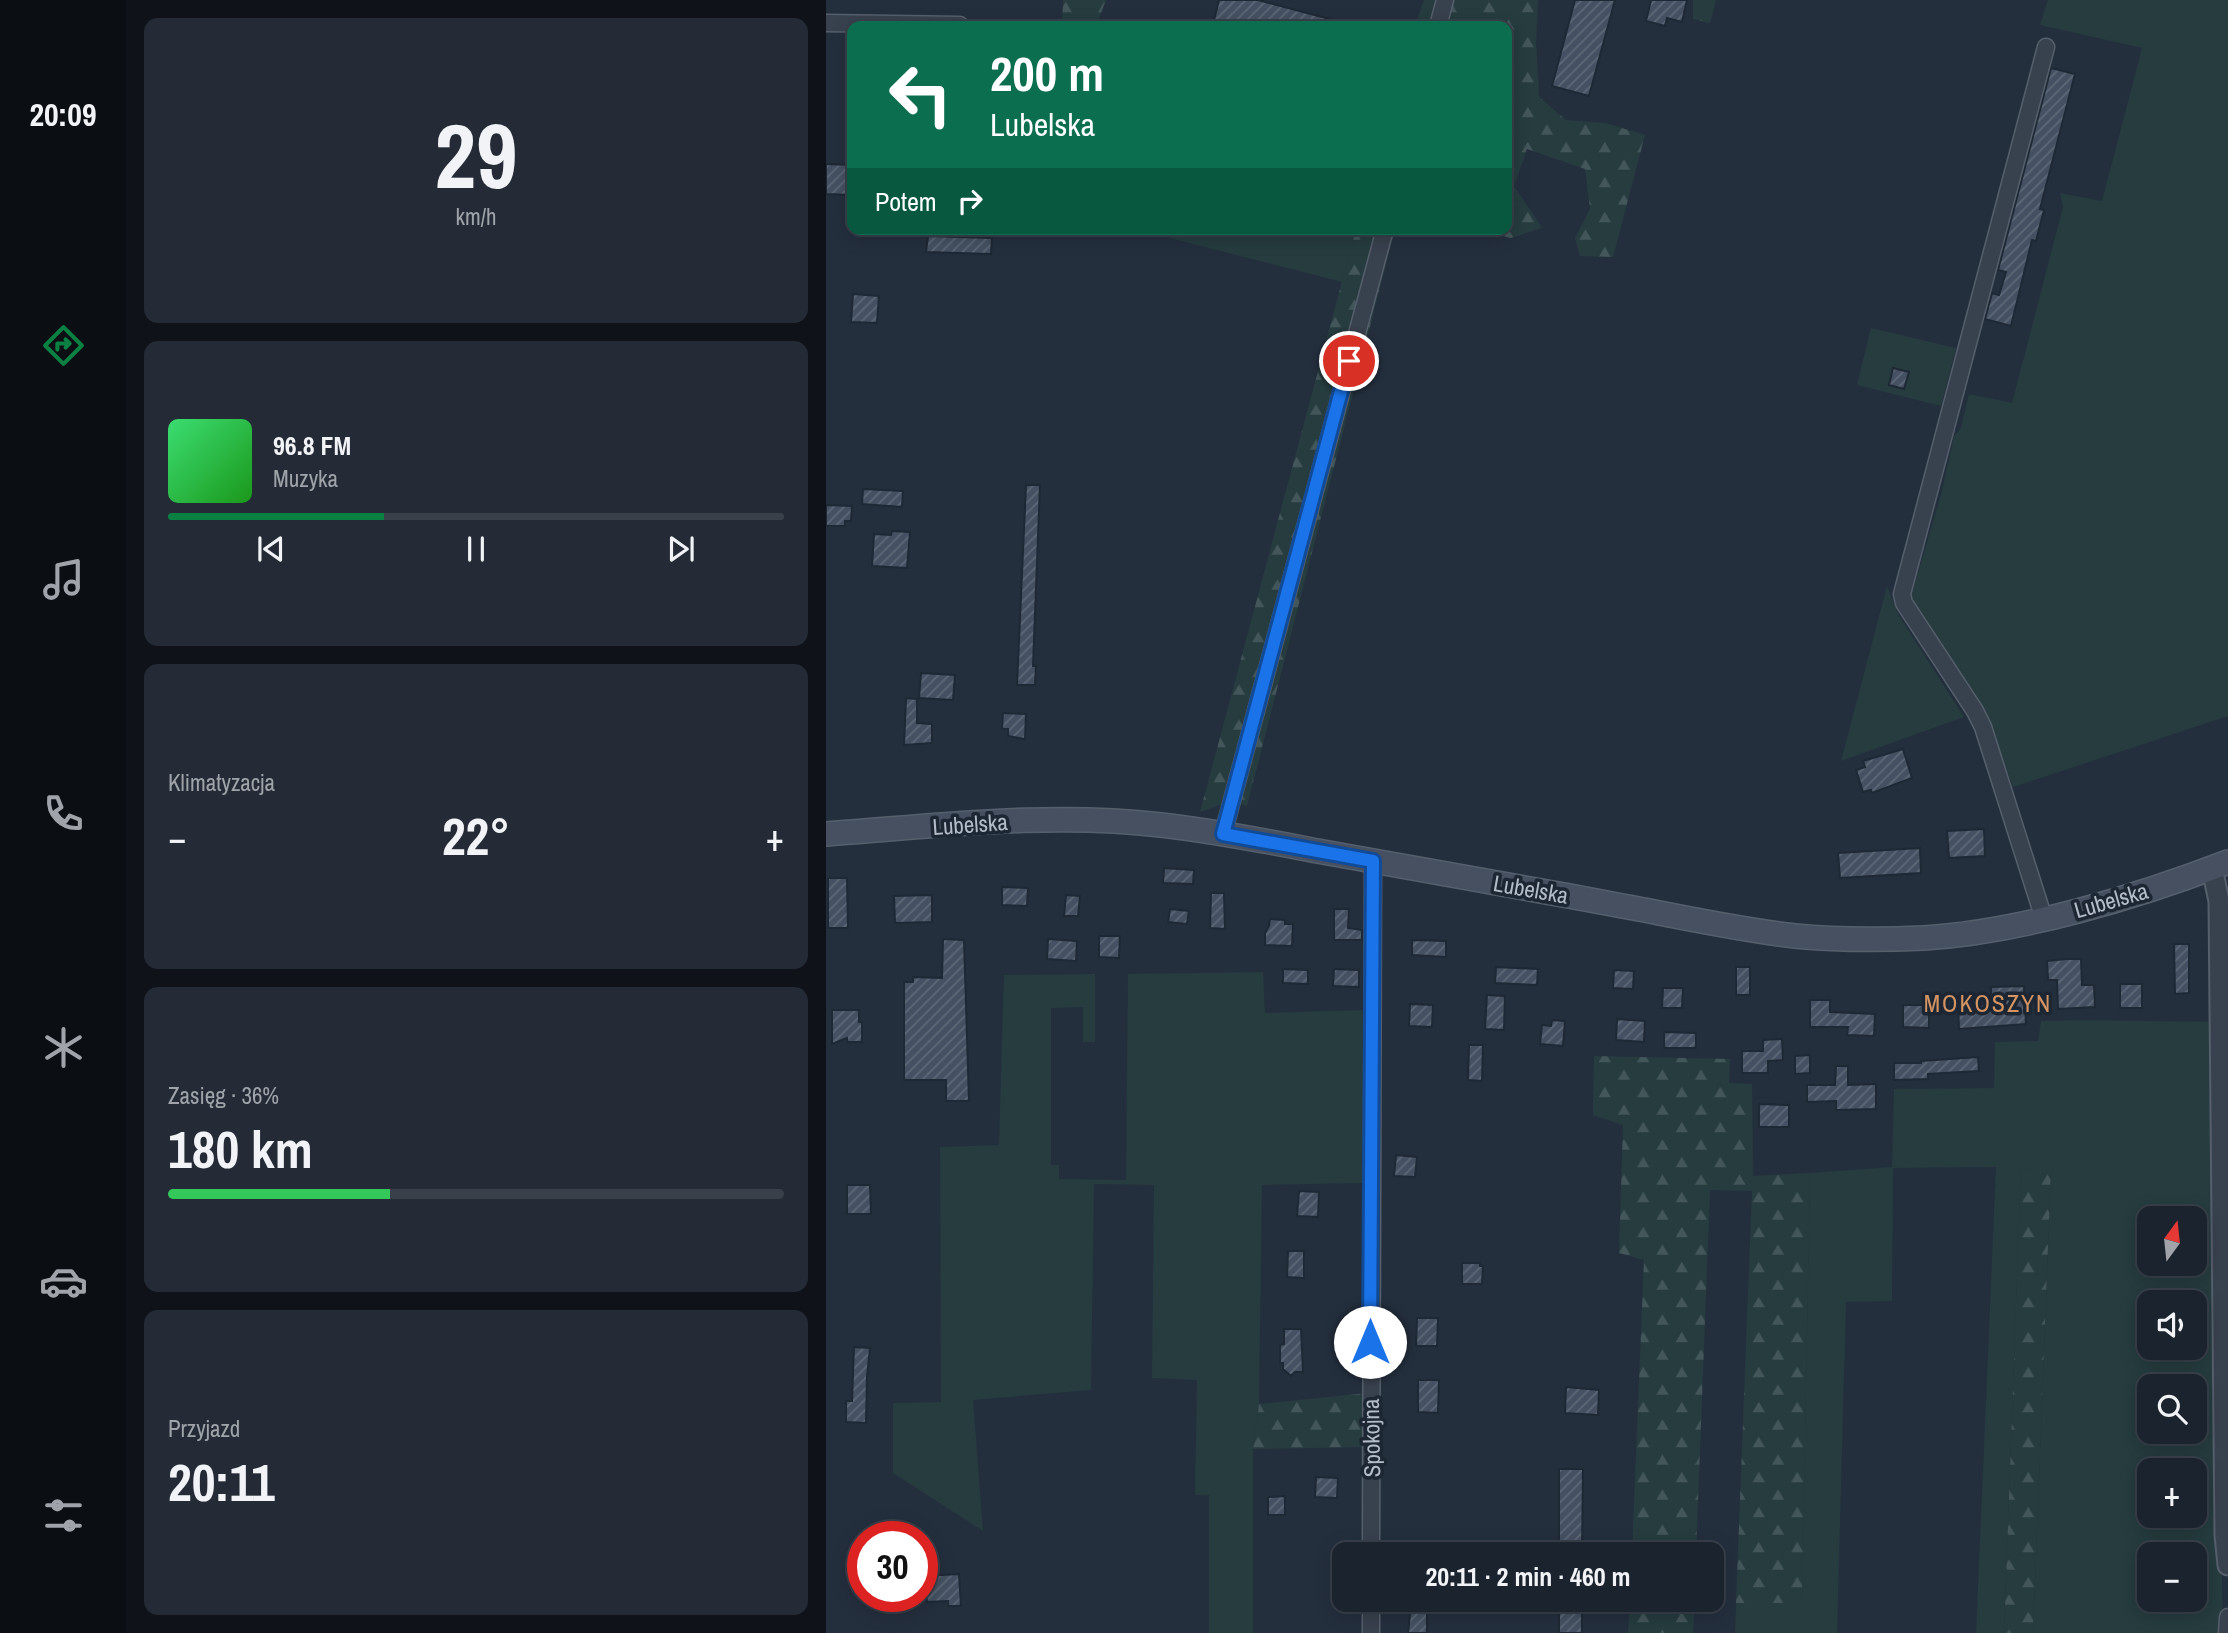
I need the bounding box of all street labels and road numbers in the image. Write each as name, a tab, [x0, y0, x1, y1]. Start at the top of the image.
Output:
street label: Lubelska	[931, 806, 1009, 842]
street label: Lubelska	[1491, 867, 1571, 911]
street label: Lubelska	[2070, 875, 2152, 925]
street label: Spokojna	[1355, 1398, 1387, 1478]

